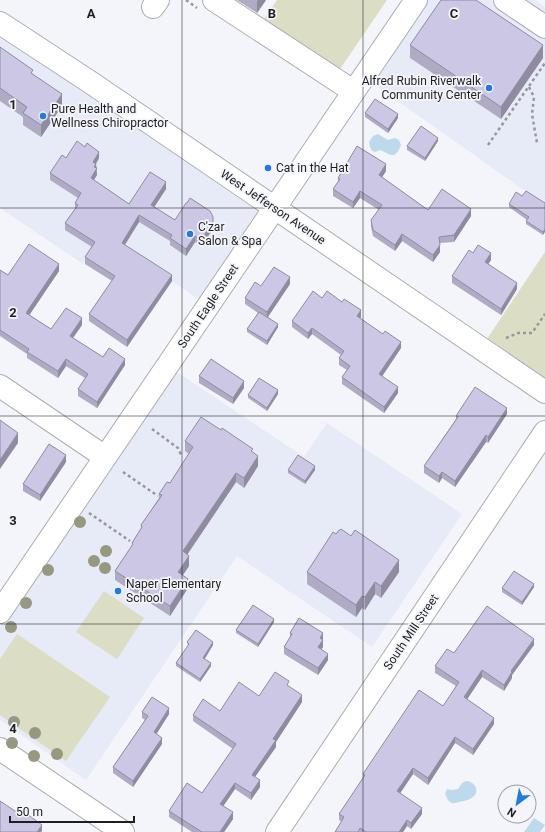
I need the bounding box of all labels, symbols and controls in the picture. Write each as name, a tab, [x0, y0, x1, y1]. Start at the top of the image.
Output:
text: A	[87, 6, 96, 21]
text: B	[268, 6, 276, 21]
text: C	[450, 6, 459, 21]
place label: Alfred Rubin Riverwalk Community Center	[362, 74, 482, 102]
marker: Alfred Rubin Riverwalk Community Center	[484, 83, 494, 93]
text: 1	[9, 97, 17, 112]
place label: Pure Health and Wellness Chiropractor	[51, 102, 168, 130]
marker: Pure Health and Wellness Chiropractor	[38, 111, 48, 121]
place label: Cat in the Hat	[276, 161, 349, 175]
marker: Cat in the Hat	[263, 163, 273, 173]
street label: West Jefferson Avenue	[218, 167, 328, 247]
place label: C'zar Salon & Spa	[198, 220, 262, 248]
marker: C'zar Salon & Spa	[185, 229, 195, 239]
street label: South Eagle Street	[175, 261, 241, 351]
text: 2	[9, 305, 17, 320]
text: 3	[9, 513, 17, 528]
place label: Naper Elementary School	[126, 577, 221, 605]
marker: Naper Elementary School	[113, 586, 123, 596]
street label: South Mill Street	[381, 592, 441, 672]
text: 4	[9, 721, 17, 736]
north arrow	[497, 784, 537, 824]
scale bar	[10, 798, 134, 824]
text: N	[505, 804, 519, 820]
text: 50 m	[16, 805, 43, 819]

